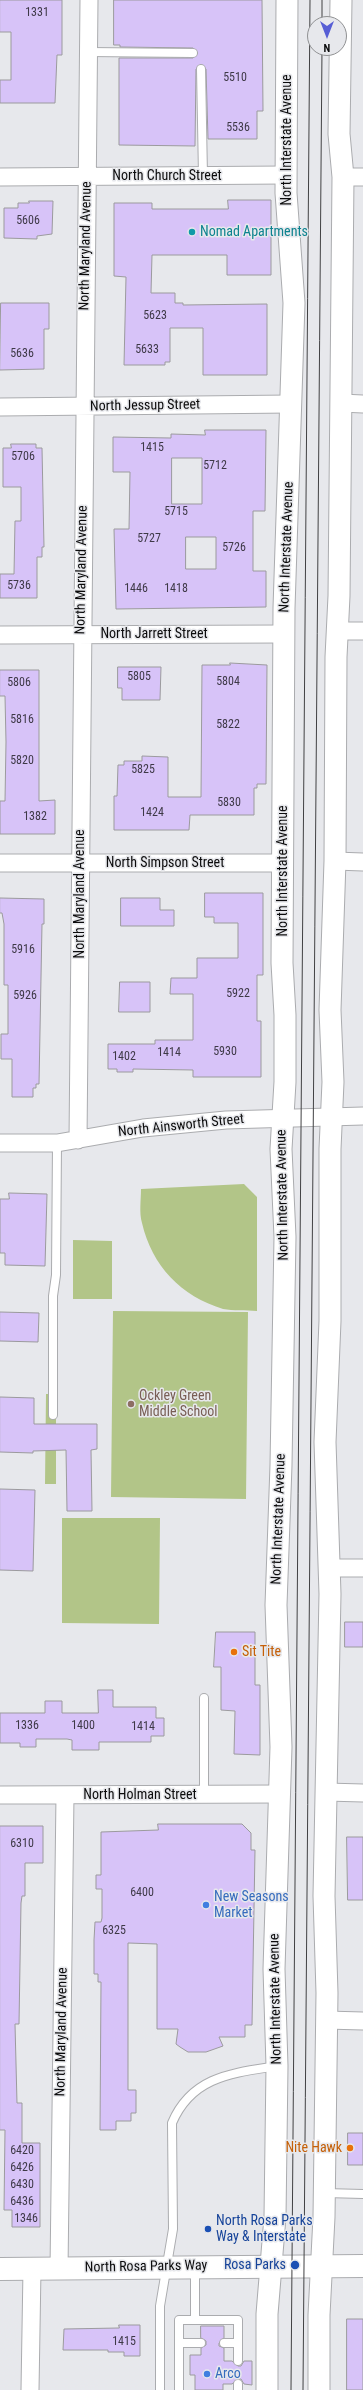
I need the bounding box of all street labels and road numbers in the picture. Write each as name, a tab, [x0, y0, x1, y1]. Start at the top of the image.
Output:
street label: North Interstate Avenue	[279, 74, 295, 206]
street label: North Church Street	[112, 168, 222, 184]
street label: North Maryland Avenue	[76, 181, 96, 311]
street label: North Jessup Street	[90, 397, 200, 415]
street label: North Interstate Avenue	[276, 481, 298, 613]
street label: North Maryland Avenue	[72, 505, 92, 635]
street label: North Jarrett Street	[100, 626, 208, 642]
street label: North Interstate Avenue	[275, 805, 291, 937]
street label: North Maryland Avenue	[72, 829, 88, 959]
street label: North Simpson Street	[106, 855, 224, 871]
street label: North Ainsworth Street	[117, 1111, 245, 1141]
street label: North Interstate Avenue	[273, 1129, 293, 1261]
street label: North Interstate Avenue	[268, 1453, 290, 1585]
street label: North Holman Street	[83, 1787, 197, 1803]
street label: North Interstate Avenue	[266, 1933, 286, 2065]
street label: North Maryland Avenue	[52, 1967, 72, 2097]
street label: North Rosa Parks Way	[85, 2258, 207, 2276]

